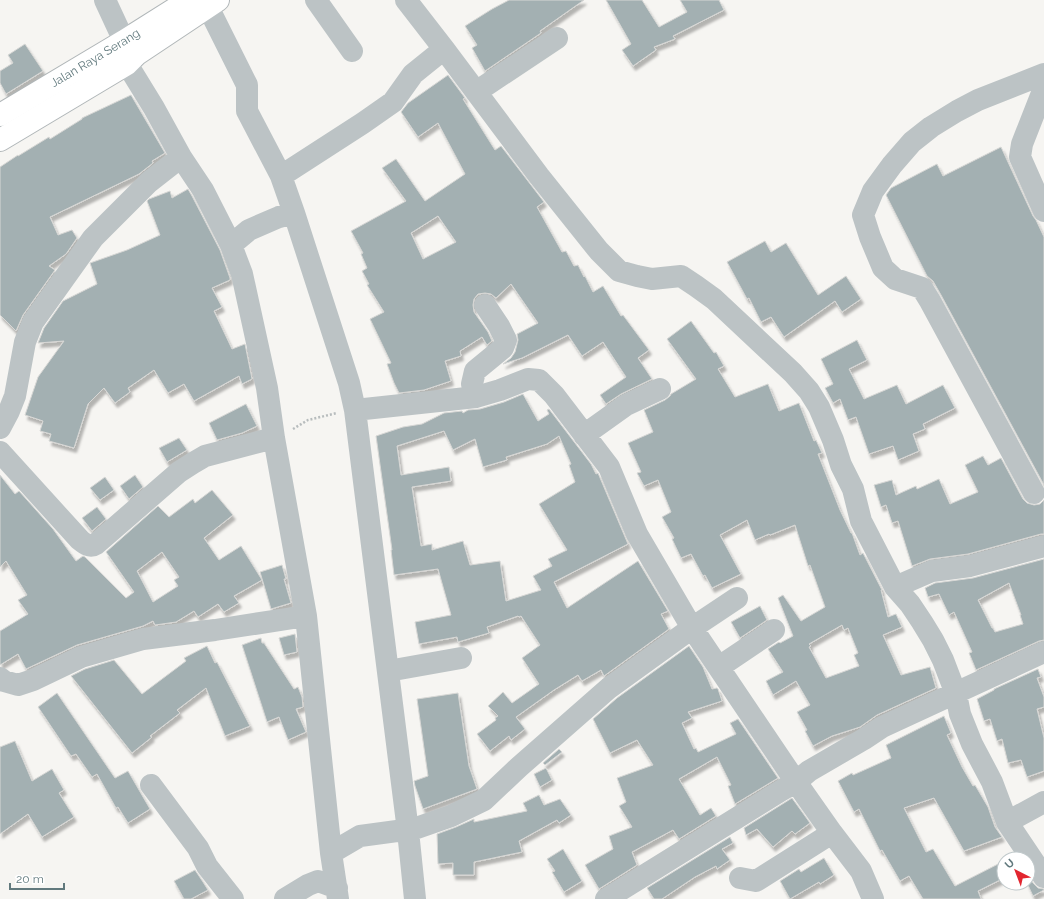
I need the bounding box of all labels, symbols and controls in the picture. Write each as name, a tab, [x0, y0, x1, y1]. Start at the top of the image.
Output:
street label: Jalan Raya Serang	[48, 26, 142, 90]
north arrow	[996, 851, 1036, 891]
text: U	[1002, 856, 1017, 872]
scale bar	[10, 865, 64, 891]
text: 20 m	[16, 872, 44, 886]

